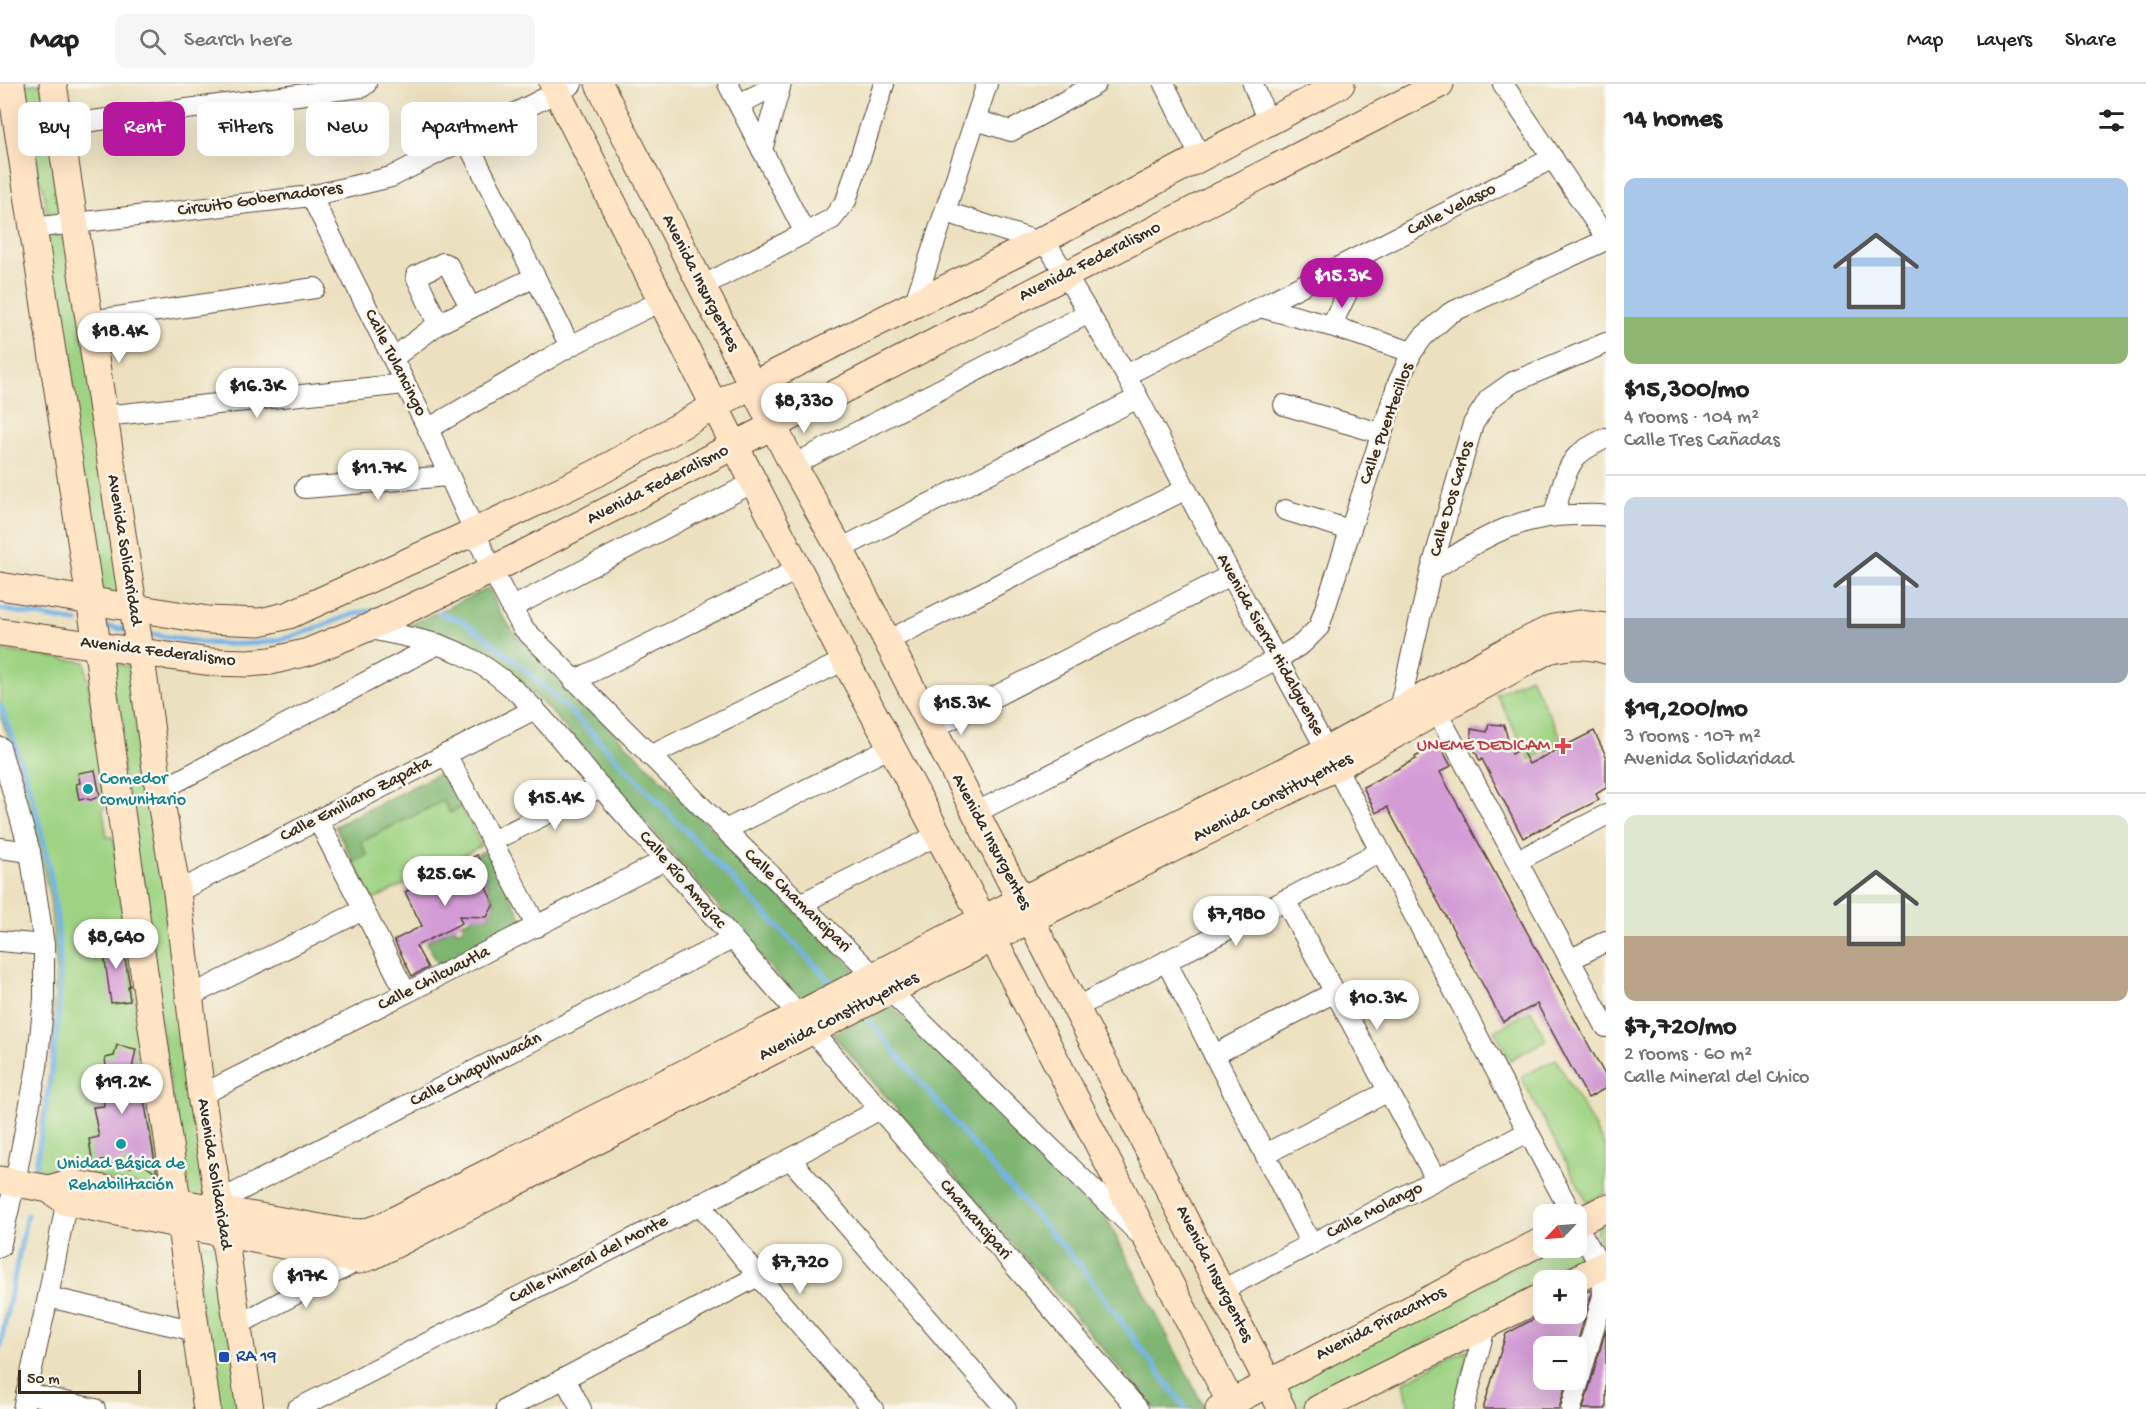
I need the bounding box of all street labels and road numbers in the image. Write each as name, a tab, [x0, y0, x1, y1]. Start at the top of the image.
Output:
street label: Circuito Gobernadores	[176, 178, 345, 222]
street label: Calle Velasco	[1404, 179, 1500, 241]
street label: Avenida Insurgentes	[656, 211, 744, 356]
street label: Avenida Federalismo	[1016, 217, 1164, 307]
street label: Calle Tulancingo	[359, 306, 431, 420]
street label: Calle Puentecillos	[1355, 359, 1419, 488]
street label: Calle Dos Carlos	[1425, 437, 1479, 559]
street label: Avenida Federalismo	[584, 440, 732, 530]
street label: Avenida Solidaridad	[102, 473, 147, 628]
street label: Avenida Sierra Hidalguense	[1211, 550, 1329, 740]
street label: Avenida Federalismo	[79, 632, 237, 672]
street label: Avenida Constituyentes	[1190, 748, 1358, 847]
street label: Calle Emiliano Zapata	[277, 752, 436, 847]
street label: Avenida Insurgentes	[946, 771, 1036, 915]
street label: Calle Río Amajac	[634, 827, 731, 934]
street label: Calle Chamancipari	[739, 844, 855, 958]
street label: Calle Chilcuautla	[375, 941, 494, 1016]
street label: Avenida Constituyentes	[756, 967, 924, 1066]
street label: Calle Chapulhuacán	[407, 1028, 546, 1112]
street label: Avenida Solidaridad	[192, 1097, 237, 1252]
street label: Chamancipari	[934, 1175, 1016, 1265]
street label: Calle Molango	[1323, 1178, 1427, 1244]
street label: Avenida Insurgentes	[1170, 1202, 1258, 1347]
street label: Calle Mineral del Monte	[506, 1211, 672, 1309]
street label: Avenida Piracantos	[1312, 1281, 1451, 1366]

